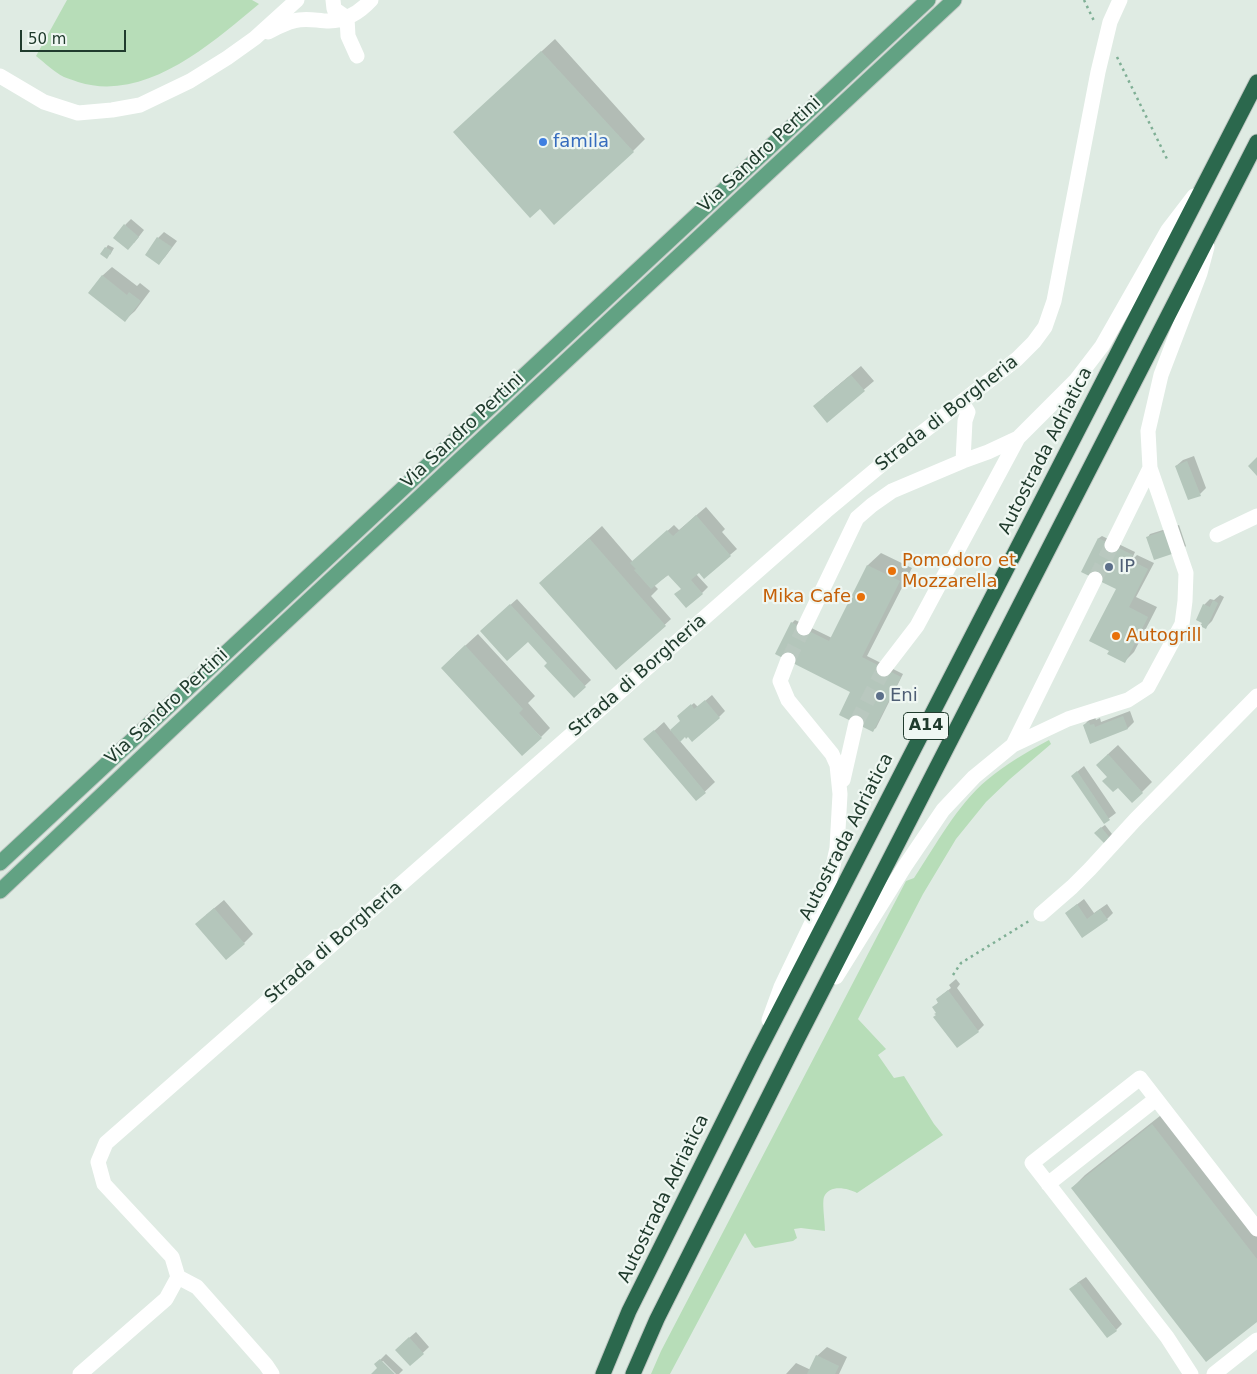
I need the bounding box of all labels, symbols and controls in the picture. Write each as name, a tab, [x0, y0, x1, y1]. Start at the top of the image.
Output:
scale bar	[22, 20, 129, 52]
text: 50 m	[28, 30, 66, 48]
street label: Via Sandro Pertini	[694, 93, 826, 217]
place label: famila	[553, 131, 609, 153]
marker: famila	[537, 136, 549, 148]
street label: Strada di Borgheria	[871, 352, 1023, 476]
street label: Autostrada Adriatica	[994, 364, 1098, 538]
street label: Via Sandro Pertini	[397, 369, 529, 493]
place label: Pomodoro et Mozzarella	[902, 550, 1016, 592]
place label: IP	[1119, 556, 1135, 578]
marker: IP	[1103, 561, 1115, 573]
marker: Pomodoro et Mozzarella	[886, 565, 898, 577]
place label: Mika Cafe	[763, 586, 851, 608]
marker: Mika Cafe	[855, 591, 867, 603]
street label: Strada di Borgheria	[565, 610, 711, 742]
place label: Autogrill	[1126, 625, 1202, 647]
marker: Autogrill	[1110, 630, 1122, 642]
street label: Via Sandro Pertini	[101, 645, 233, 769]
place label: Eni	[890, 685, 918, 707]
marker: Eni	[874, 690, 886, 702]
road number: A14	[904, 712, 948, 739]
street label: Autostrada Adriatica	[795, 750, 899, 924]
street label: Strada di Borgheria	[261, 877, 407, 1009]
street label: Autostrada Adriatica	[614, 1111, 714, 1287]

